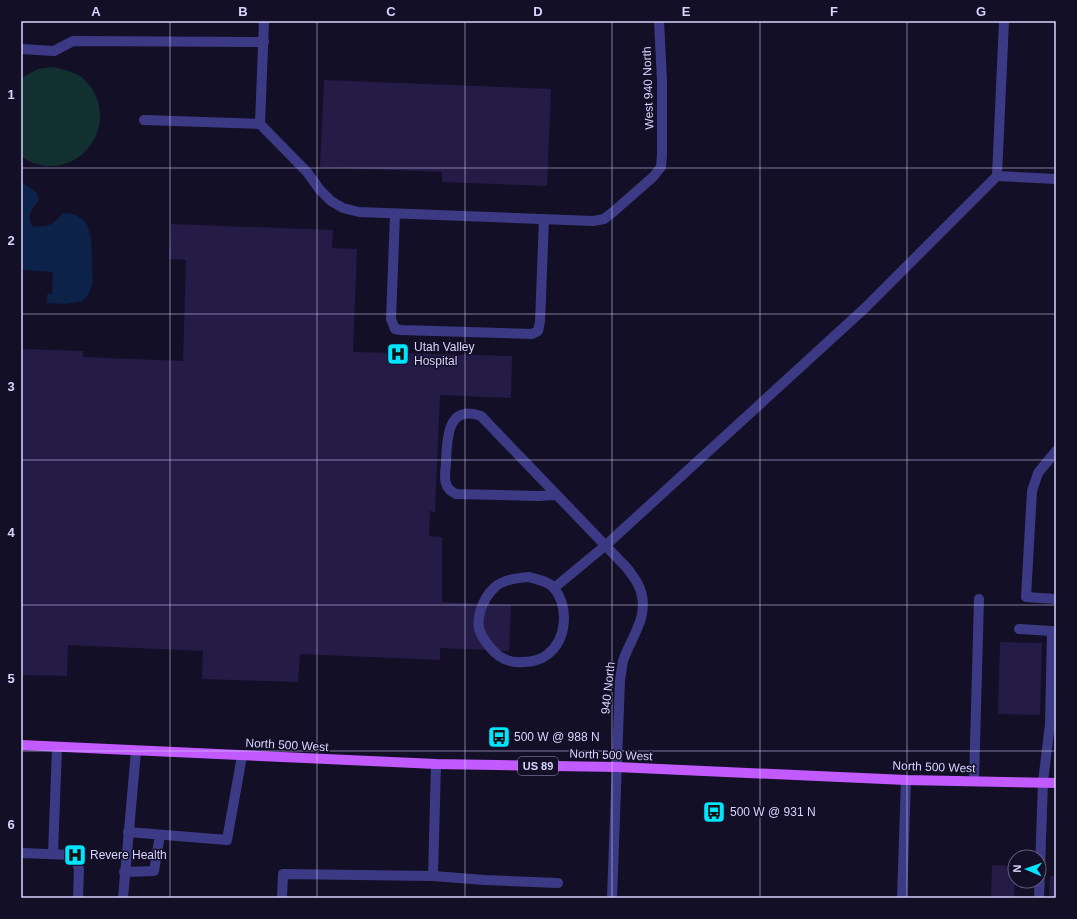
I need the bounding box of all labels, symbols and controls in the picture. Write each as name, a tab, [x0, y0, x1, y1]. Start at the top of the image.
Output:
text: A	[91, 4, 101, 19]
text: B	[238, 4, 248, 19]
text: C	[386, 4, 396, 19]
text: D	[533, 4, 543, 19]
text: E	[682, 4, 691, 19]
text: F	[830, 4, 838, 19]
text: G	[976, 4, 986, 19]
street label: West 940 North	[640, 46, 656, 130]
text: 1	[7, 87, 15, 102]
text: 2	[7, 233, 15, 248]
place label: Utah Valley Hospital	[414, 340, 474, 368]
hospital icon: Utah Valley Hospital	[385, 341, 411, 367]
text: 3	[7, 379, 15, 394]
text: 4	[7, 525, 15, 540]
street label: 940 North	[598, 661, 618, 715]
text: 5	[7, 671, 15, 686]
bus stop icon: 500 W @ 988 N	[486, 724, 512, 750]
place label: 500 W @ 988 N	[514, 730, 600, 744]
street label: North 500 West	[245, 736, 330, 754]
street label: North 500 West	[569, 747, 653, 763]
road number: US 89	[518, 757, 558, 775]
street label: North 500 West	[892, 759, 976, 775]
bus stop icon: 500 W @ 931 N	[701, 799, 727, 825]
place label: 500 W @ 931 N	[730, 805, 816, 819]
text: 6	[7, 817, 15, 832]
hospital icon: Revere Health	[62, 842, 88, 868]
place label: Revere Health	[90, 848, 167, 862]
north arrow	[1007, 849, 1047, 889]
text: N	[1011, 864, 1023, 873]

